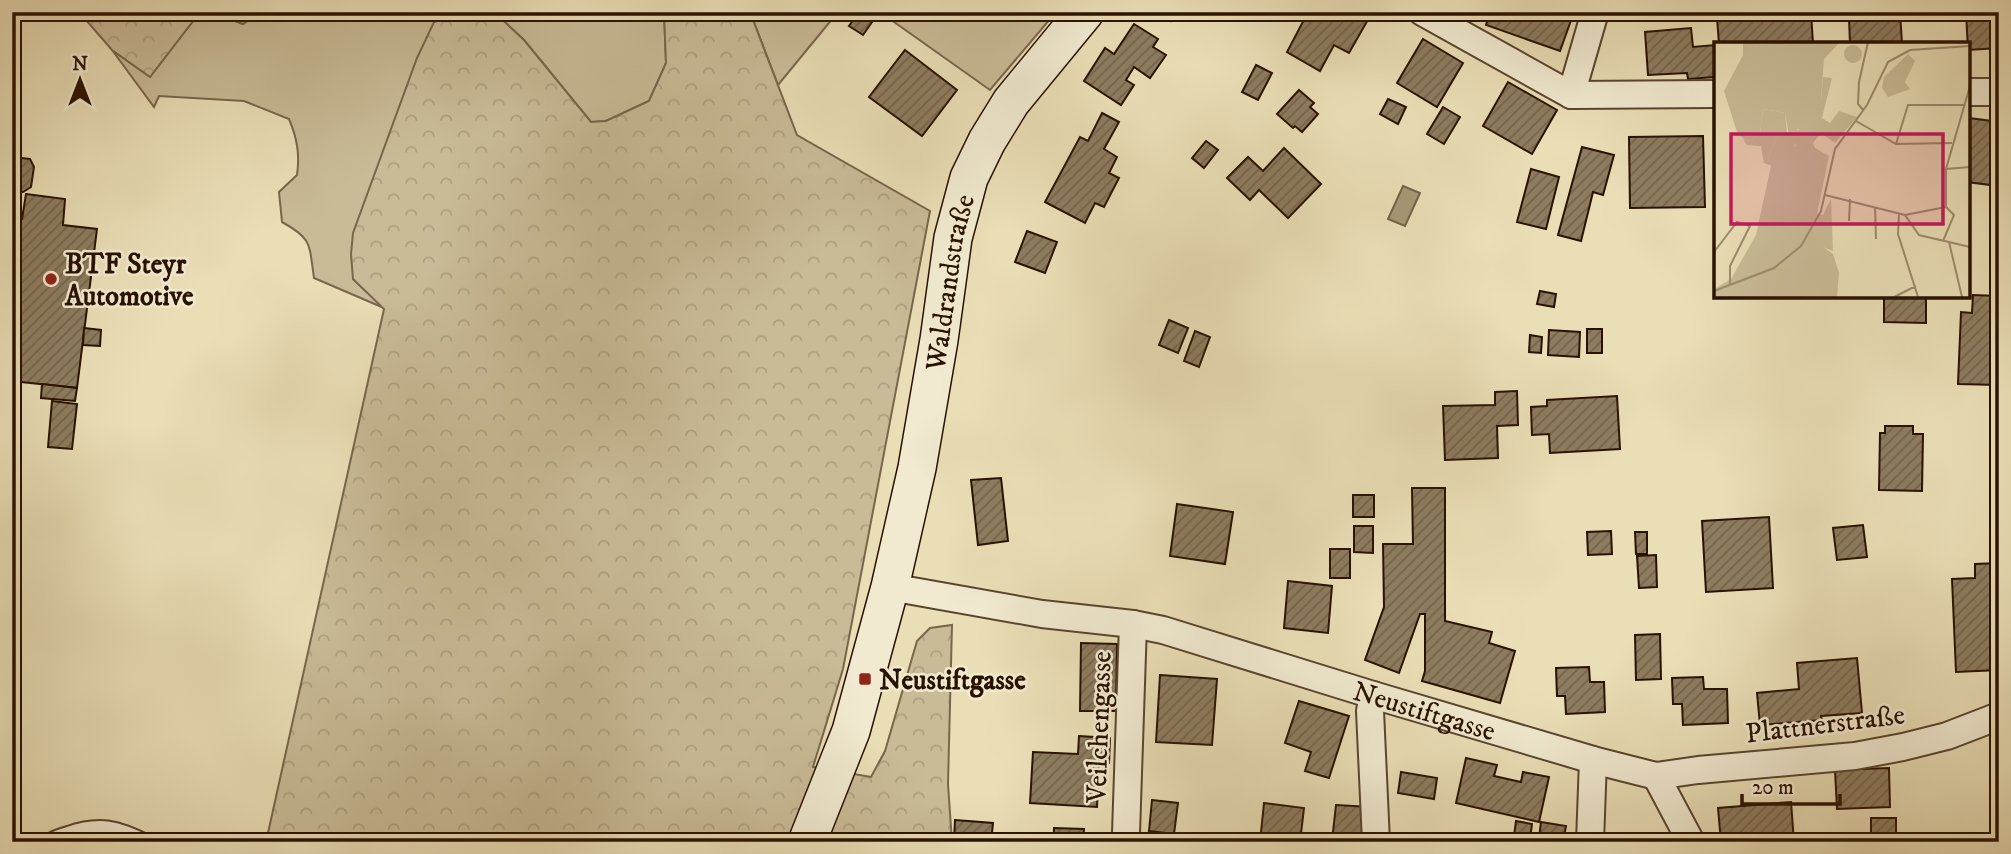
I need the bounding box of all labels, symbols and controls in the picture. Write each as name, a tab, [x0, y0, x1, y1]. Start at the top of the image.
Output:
inset map	[1714, 42, 1969, 298]
north arrow	[46, 46, 116, 116]
text: N	[72, 53, 88, 76]
street label: Waldrandstraße	[918, 191, 983, 374]
place label: BTF Steyr Automotive	[64, 247, 194, 314]
marker: BTF Steyr Automotive	[43, 271, 59, 287]
street label: Veilchengasse	[1079, 650, 1120, 805]
place label: Neustiftgasse	[879, 663, 1026, 698]
marker: Neustiftgasse	[857, 671, 873, 687]
street label: Neustiftgasse	[1348, 674, 1499, 749]
street label: Plattnerstraße	[1744, 697, 1907, 752]
scale bar	[1742, 763, 1840, 807]
text: 20 m	[1752, 775, 1794, 801]

